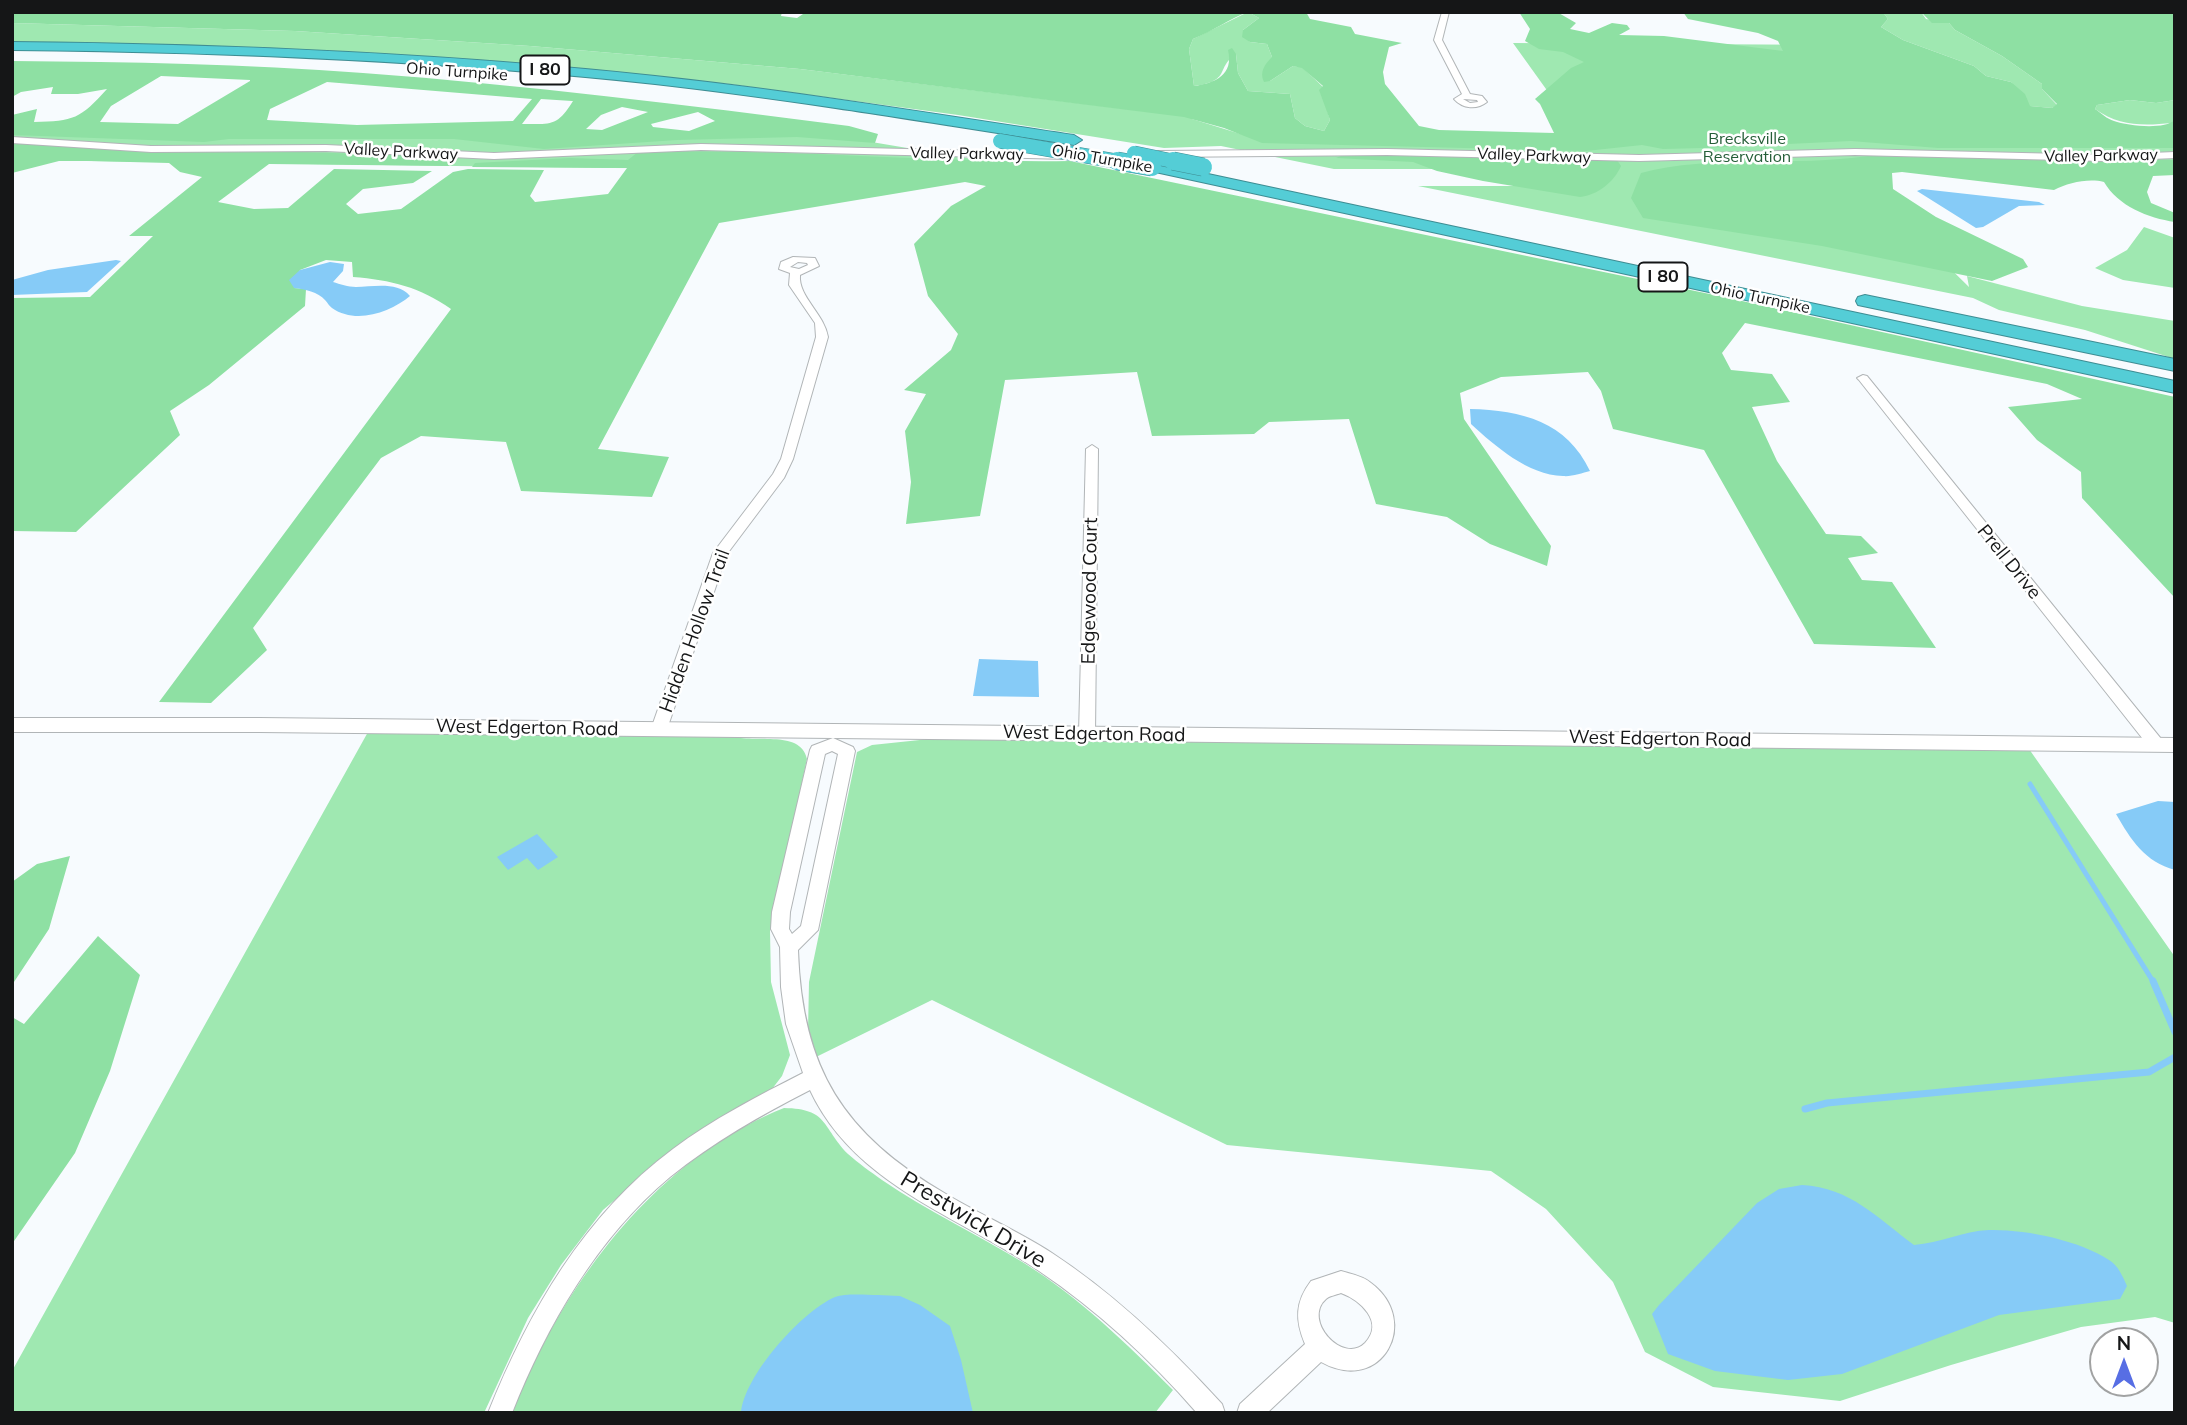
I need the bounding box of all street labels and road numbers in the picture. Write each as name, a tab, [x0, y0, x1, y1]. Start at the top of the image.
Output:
road number: I 80	[520, 56, 570, 84]
street label: Ohio Turnpike	[405, 59, 509, 85]
street label: Valley Parkway	[344, 139, 458, 165]
street label: Ohio Turnpike	[1050, 141, 1154, 177]
street label: Valley Parkway	[910, 143, 1024, 165]
street label: Valley Parkway	[1477, 144, 1591, 168]
street label: Valley Parkway	[2044, 145, 2158, 167]
road number: I 80	[1638, 262, 1688, 292]
street label: Ohio Turnpike	[1708, 278, 1812, 318]
street label: Edgewood Court	[1077, 517, 1103, 665]
street label: Prell Drive	[1972, 520, 2046, 604]
street label: Hidden Hollow Trail	[655, 546, 735, 716]
street label: West Edgerton Road	[435, 715, 619, 741]
street label: West Edgerton Road	[1002, 721, 1186, 747]
street label: West Edgerton Road	[1568, 726, 1752, 752]
street label: Prestwick Drive	[895, 1166, 1051, 1274]

